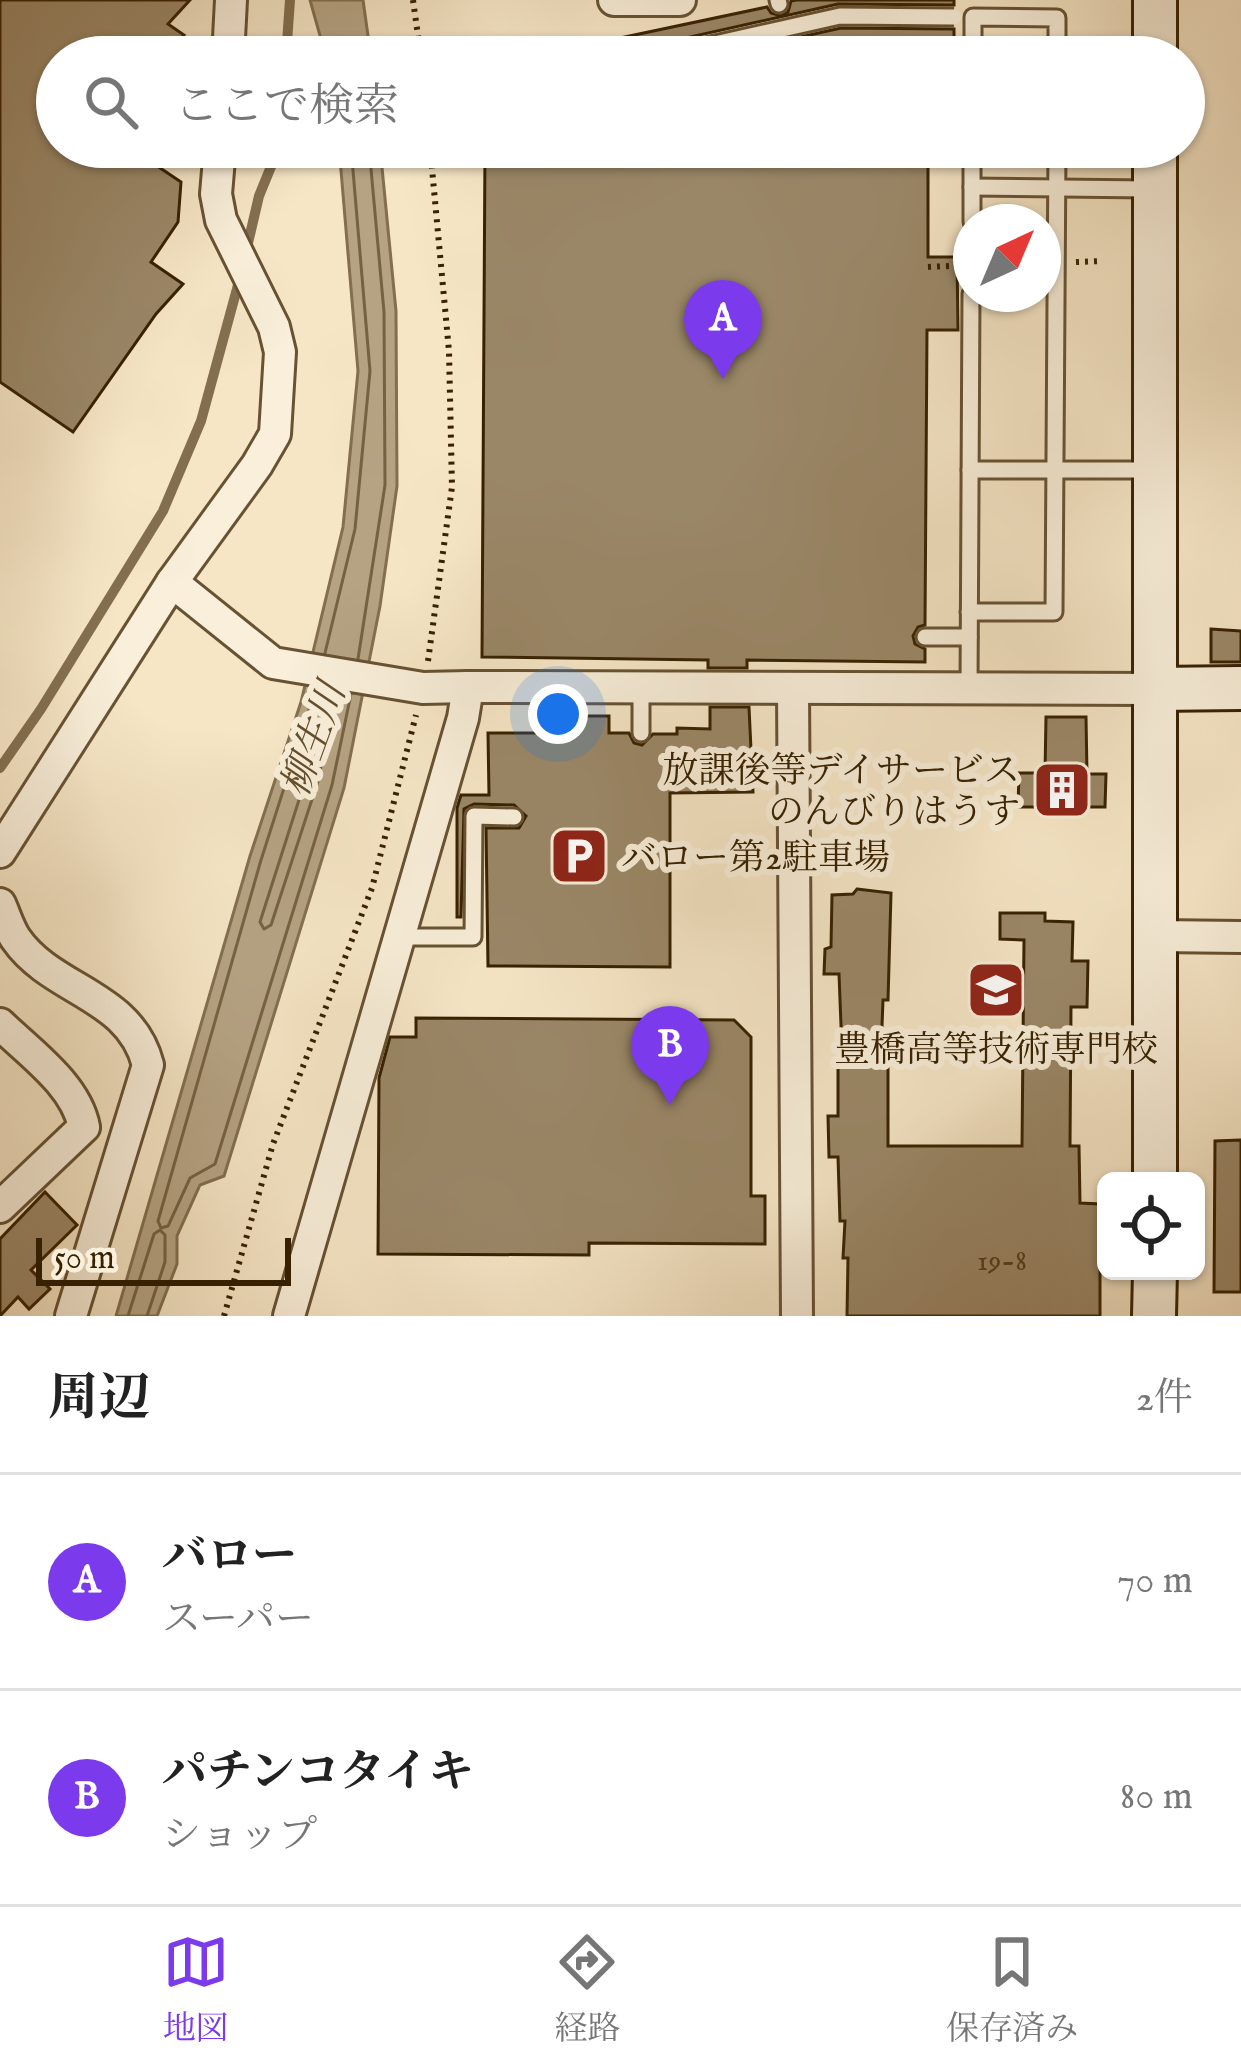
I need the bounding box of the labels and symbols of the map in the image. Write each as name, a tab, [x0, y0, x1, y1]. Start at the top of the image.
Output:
north arrow	[953, 204, 1061, 312]
pin: A	[684, 280, 762, 379]
water label: 柳生川	[272, 673, 360, 804]
your location	[528, 684, 588, 744]
place label: 放課後等デイサービス のんびりはうす	[663, 749, 1020, 836]
building icon: 放課後等デイサービス のんびりはうす	[1031, 759, 1093, 821]
parking icon: バロー第2駐車場	[548, 825, 610, 887]
place label: バロー第2駐車場	[621, 836, 890, 882]
school or university icon: 豊橋高等技術専門校	[965, 959, 1027, 1021]
pin: B	[631, 1006, 709, 1105]
place label: 豊橋高等技術専門校	[834, 1028, 1158, 1074]
scale bar	[36, 1232, 291, 1285]
house number: 19-8	[977, 1243, 1027, 1281]

